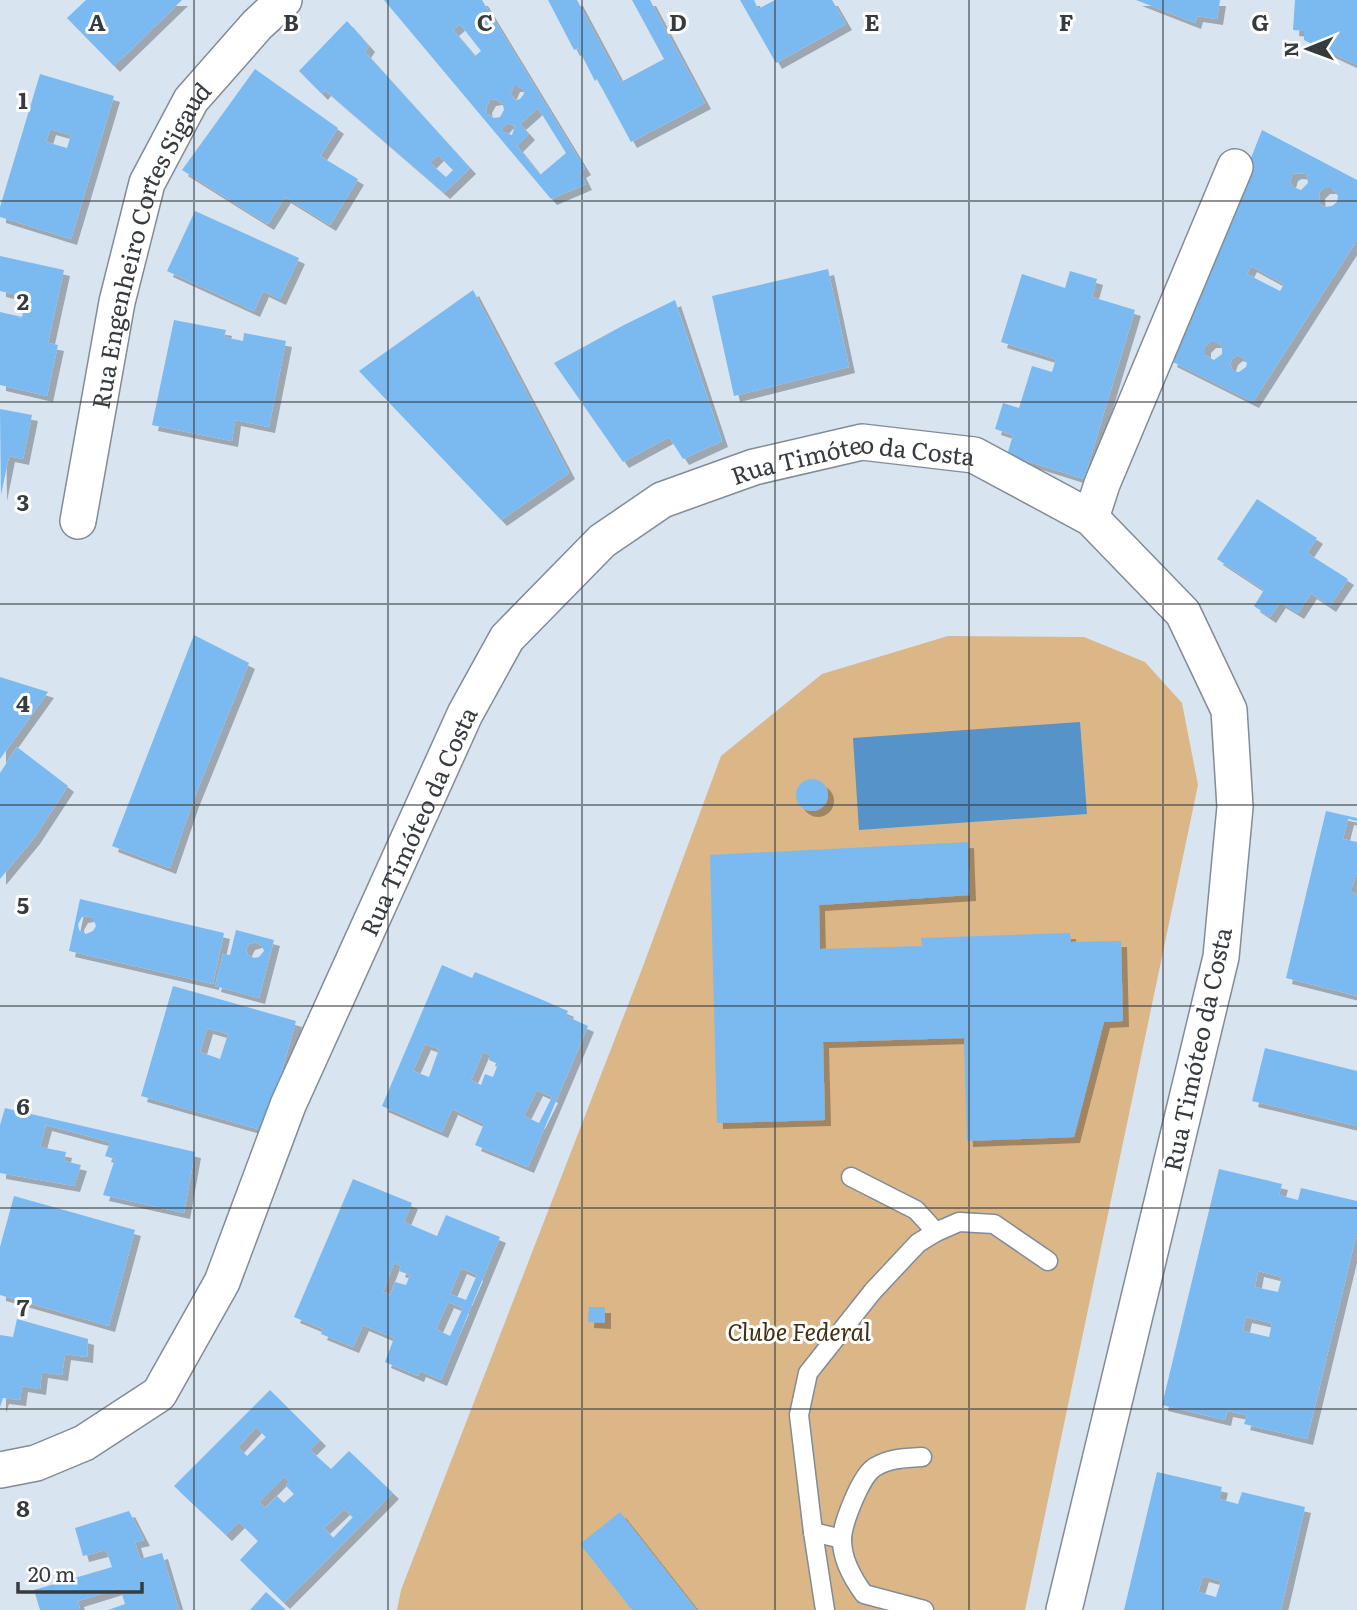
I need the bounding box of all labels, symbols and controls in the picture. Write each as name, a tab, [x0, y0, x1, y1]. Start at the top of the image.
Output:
text: A	[88, 4, 106, 38]
text: B	[283, 4, 299, 38]
text: C	[477, 4, 493, 38]
text: D	[669, 4, 687, 38]
text: E	[864, 4, 880, 38]
text: F	[1059, 4, 1074, 38]
text: G	[1251, 4, 1269, 38]
north arrow	[1273, 14, 1343, 84]
text: N	[1276, 41, 1304, 58]
street label: Rua Engenheiro Cortes Sigaud	[81, 73, 218, 411]
text: 1	[18, 82, 28, 116]
text: 2	[17, 283, 29, 317]
street label: Rua Timóteo da Costa	[725, 424, 977, 492]
text: 3	[17, 484, 29, 518]
text: 4	[16, 685, 30, 719]
street label: Rua Timóteo da Costa	[350, 699, 484, 941]
text: 5	[17, 887, 29, 921]
street label: Rua Timóteo da Costa	[1153, 924, 1239, 1174]
text: 6	[16, 1088, 30, 1122]
text: 7	[17, 1289, 30, 1323]
park label: Clube Federal	[727, 1313, 871, 1348]
text: 8	[16, 1490, 30, 1524]
scale bar	[18, 1550, 142, 1594]
text: 20 m	[28, 1557, 75, 1588]

